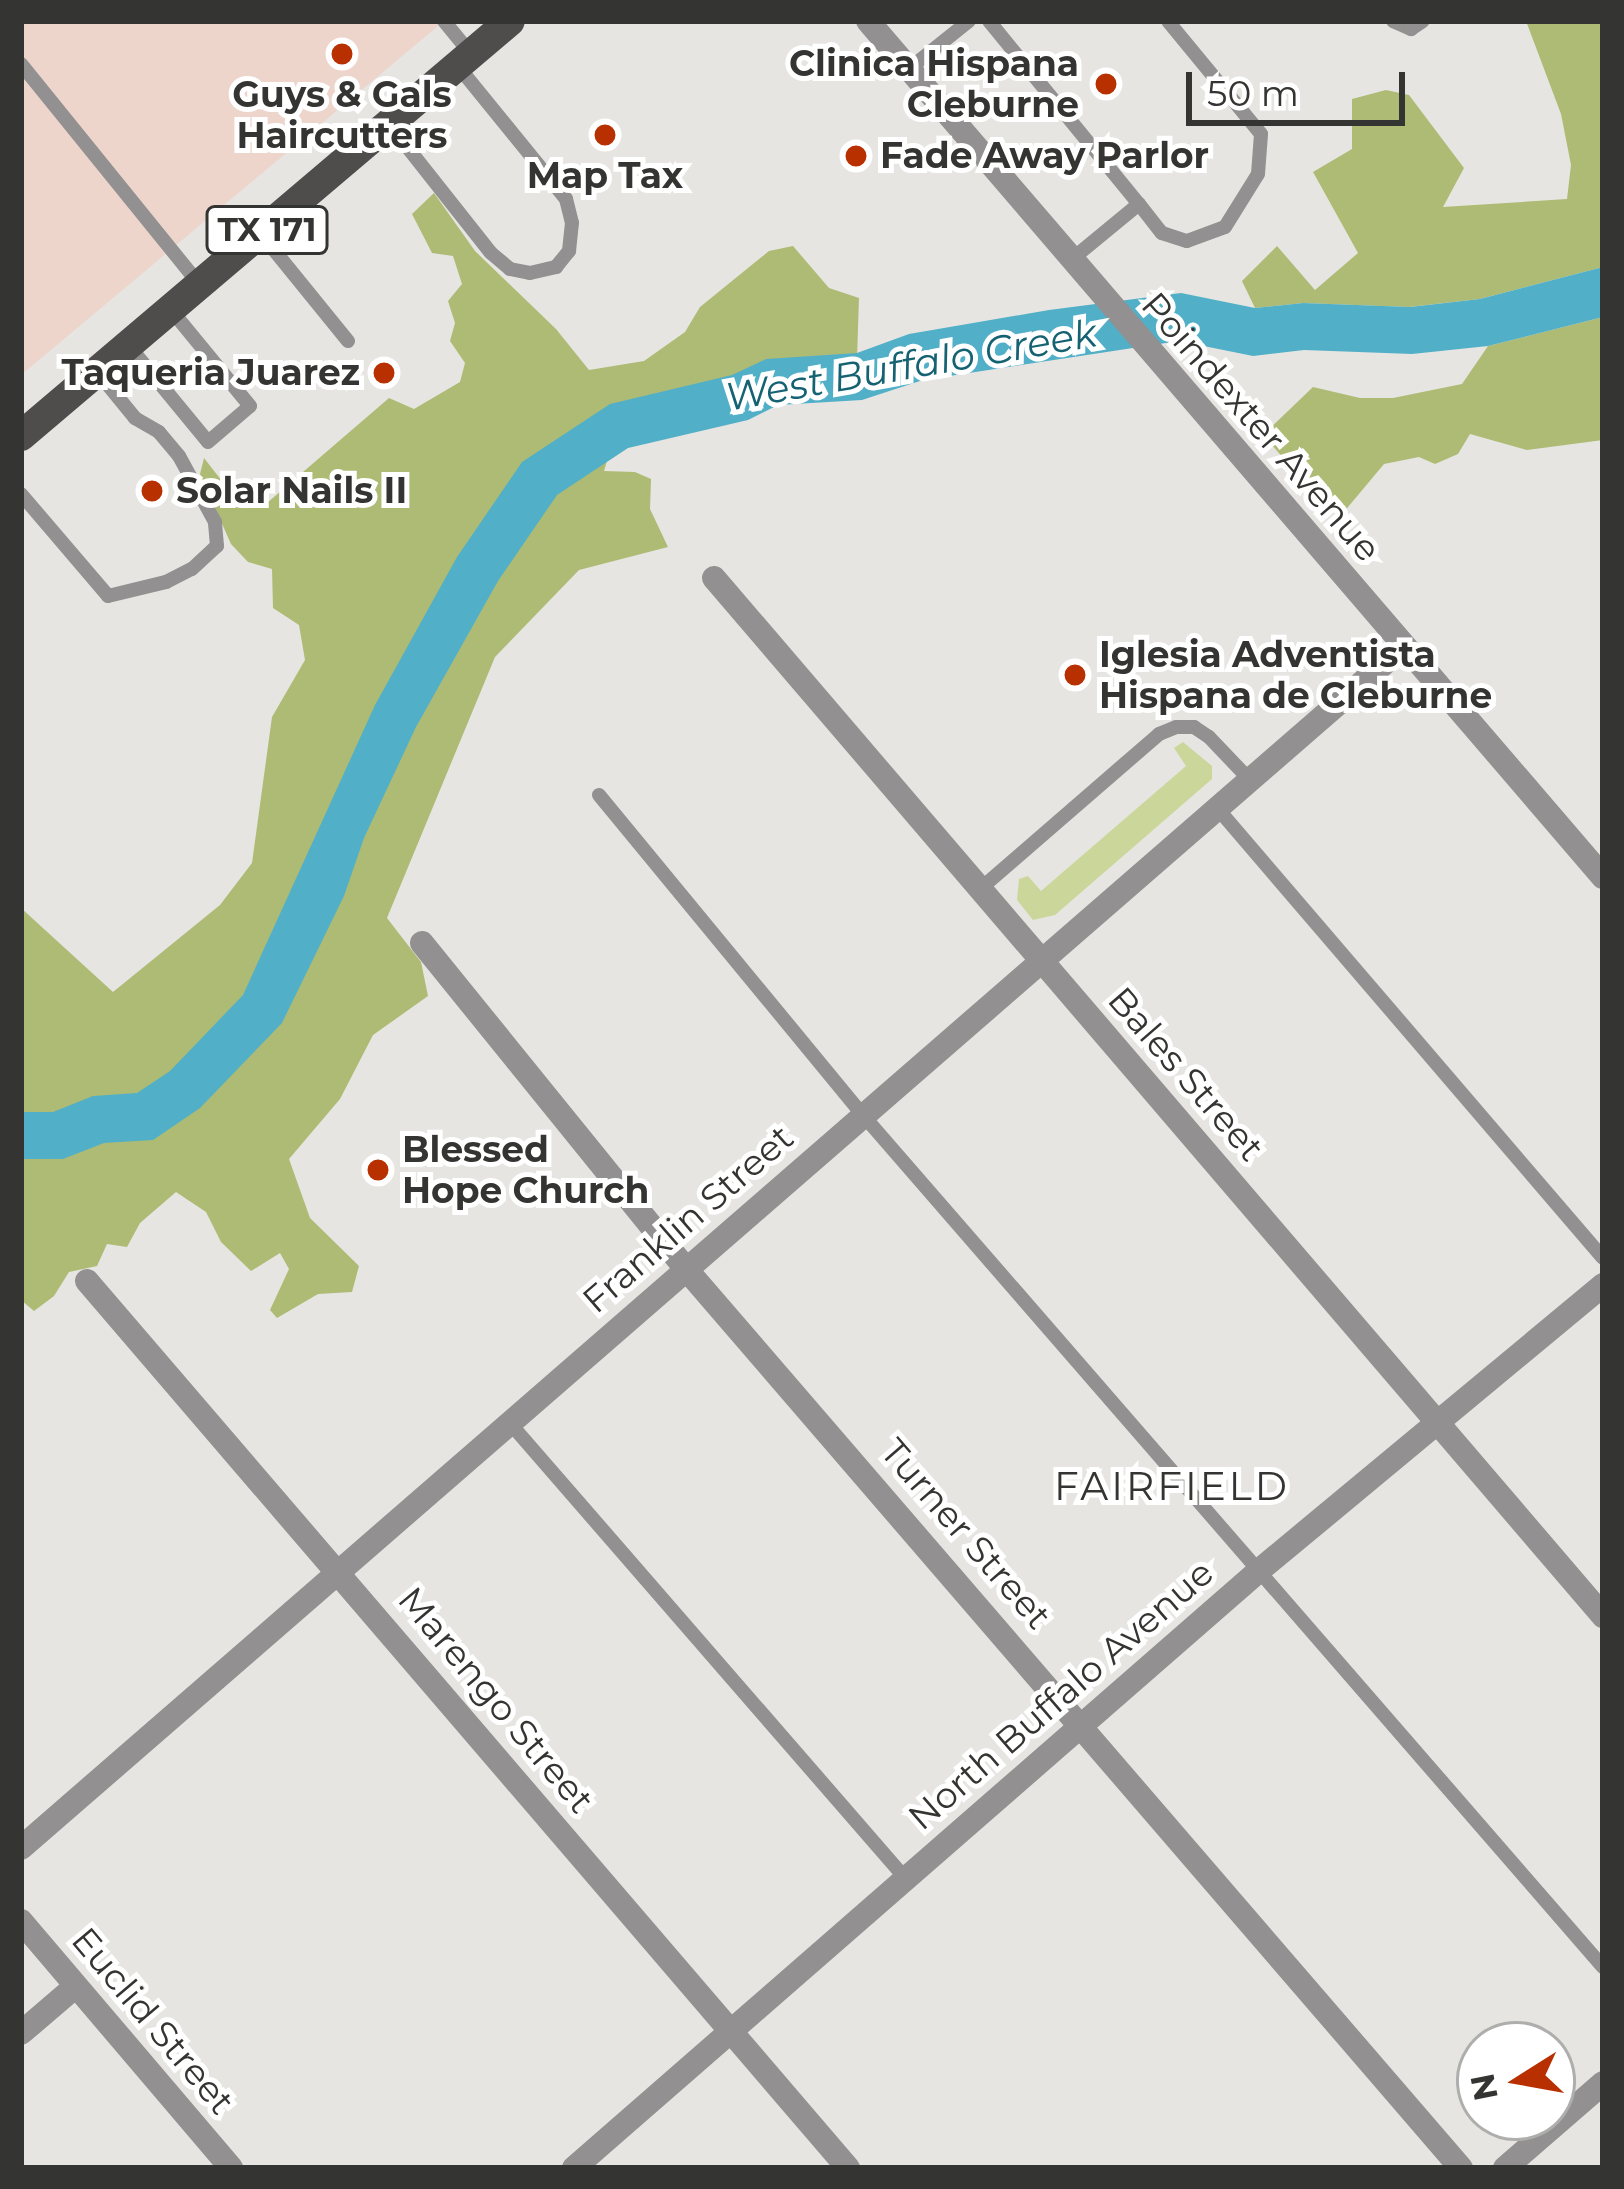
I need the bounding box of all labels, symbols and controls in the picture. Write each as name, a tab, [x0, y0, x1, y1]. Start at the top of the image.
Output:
marker: Guys & Gals Haircutters	[329, 41, 355, 67]
place label: Clinica Hispana Cleburne	[789, 41, 1079, 126]
scale bar	[1192, 48, 1411, 122]
marker: Clinica Hispana Cleburne	[1090, 68, 1122, 100]
text: 50 m	[1207, 71, 1299, 115]
place label: Guys & Gals Haircutters	[232, 72, 452, 157]
marker: Map Tax	[592, 122, 618, 148]
place label: Fade Away Parlor	[880, 134, 1209, 178]
marker: Fade Away Parlor	[843, 143, 869, 169]
place label: Map Tax	[527, 154, 683, 198]
road number: TX 171	[204, 203, 330, 257]
street label: Poindexter Avenue	[1132, 284, 1390, 570]
water label: West Buffalo Creek	[722, 309, 1100, 421]
place label: Taqueria Juarez	[62, 351, 360, 395]
marker: Taqueria Juarez	[371, 360, 397, 386]
place label: Solar Nails II	[176, 469, 407, 513]
marker: Solar Nails II	[139, 478, 165, 504]
place label: Iglesia Adventista Hispana de Cleburne	[1099, 632, 1492, 717]
marker: Iglesia Adventista Hispana de Cleburne	[1062, 662, 1088, 688]
street label: Bales Street	[1099, 978, 1273, 1170]
street label: Franklin Street	[574, 1116, 802, 1322]
place label: Blessed Hope Church	[402, 1127, 649, 1212]
marker: Blessed Hope Church	[365, 1157, 391, 1183]
street label: Turner Street	[872, 1430, 1060, 1638]
district label: FAIRFIELD	[1054, 1463, 1290, 1509]
street label: North Buffalo Avenue	[900, 1551, 1222, 1839]
street label: Marengo Street	[389, 1578, 603, 1822]
street label: Euclid Street	[63, 1919, 243, 2123]
north arrow	[1456, 2021, 1576, 2141]
text: N	[1461, 2070, 1506, 2104]

